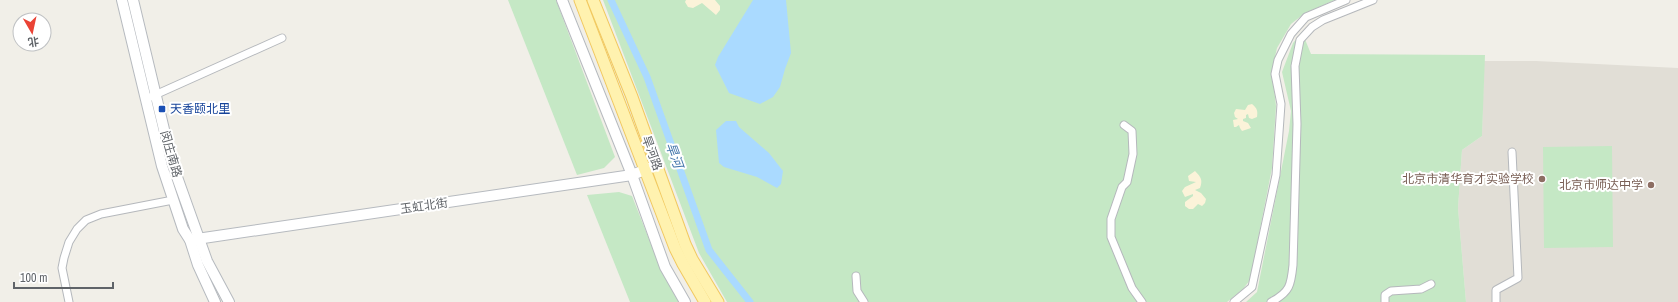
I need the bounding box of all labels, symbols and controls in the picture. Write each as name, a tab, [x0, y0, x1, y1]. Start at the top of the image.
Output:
north arrow	[12, 12, 52, 52]
text: 北	[27, 34, 40, 50]
place label: 天香颐北里	[170, 101, 230, 117]
marker: 天香颐北里	[157, 104, 167, 114]
street label: 闵庄南路	[157, 129, 185, 179]
street label: 旱河路	[638, 133, 666, 173]
water label: 旱河	[662, 140, 688, 173]
place label: 北京市清华育才实验学校	[1402, 171, 1534, 187]
marker: 北京市清华育才实验学校	[1537, 174, 1547, 184]
place label: 北京市师达中学	[1559, 177, 1643, 193]
marker: 北京市师达中学	[1646, 180, 1656, 190]
street label: 玉虹北街	[399, 195, 449, 217]
scale bar	[14, 264, 113, 290]
text: 100 m	[20, 270, 47, 286]

